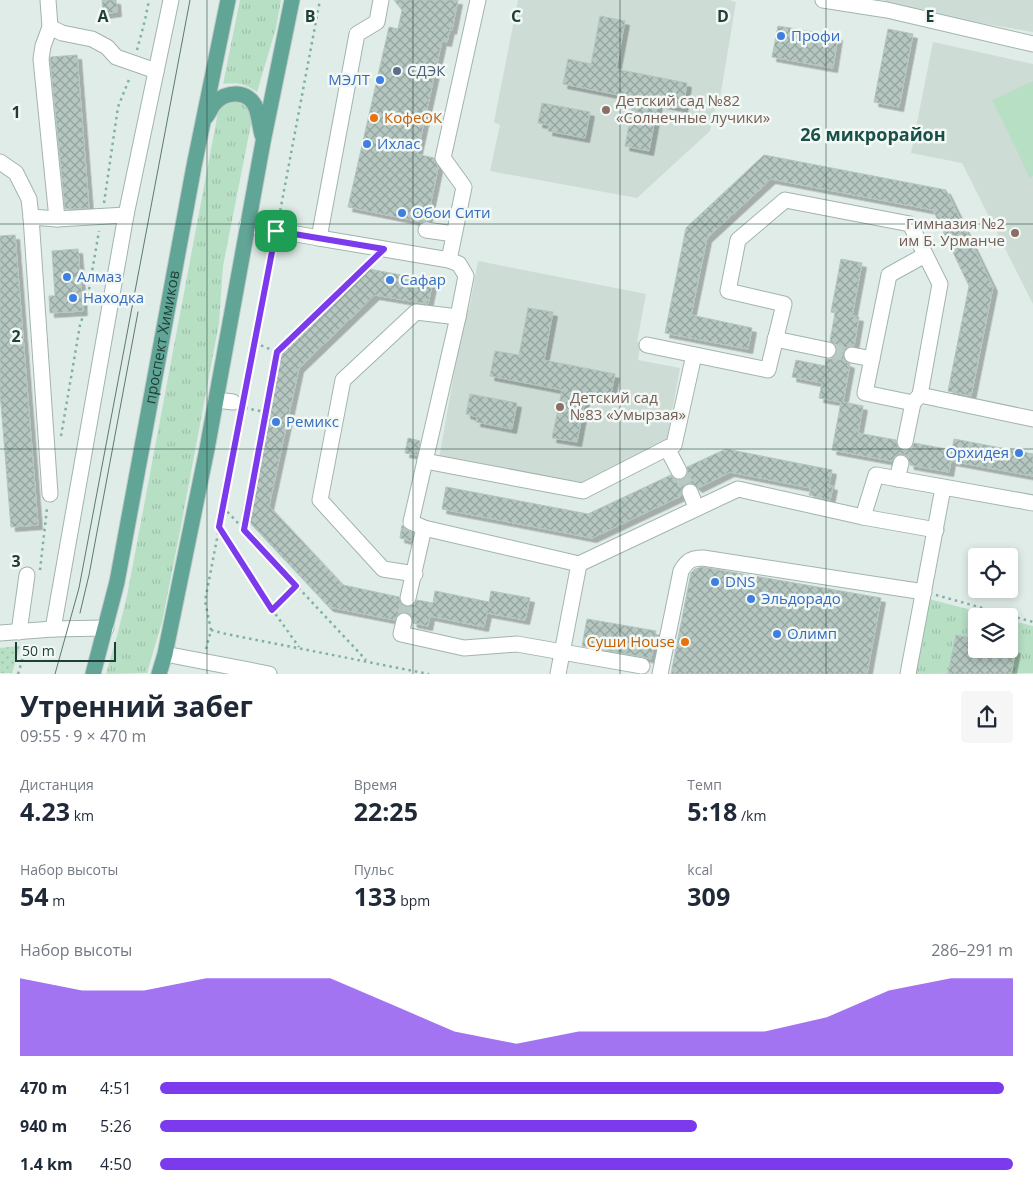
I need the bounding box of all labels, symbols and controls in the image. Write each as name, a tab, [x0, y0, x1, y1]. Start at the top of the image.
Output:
text: A	[97, 5, 109, 27]
text: B	[305, 5, 315, 27]
text: C	[511, 5, 521, 27]
text: D	[717, 5, 729, 27]
text: E	[926, 5, 935, 27]
place label: Профи	[791, 25, 840, 45]
marker: Профи	[775, 30, 787, 42]
place label: СДЭК	[407, 60, 446, 80]
marker: СДЭК	[391, 65, 403, 77]
place label: МЭЛТ	[328, 69, 371, 89]
marker: МЭЛТ	[374, 74, 386, 86]
place label: Детский сад №82 «Солнечные лучики»	[616, 90, 770, 127]
text: 1	[11, 101, 21, 123]
marker: Детский сад №82 «Солнечные лучики»	[600, 104, 612, 116]
place label: КофеОК	[384, 107, 443, 127]
marker: КофеОК	[368, 112, 380, 124]
district label: 26 микрорайон	[800, 122, 946, 146]
place label: Ихлас	[377, 133, 420, 153]
marker: Ихлас	[361, 138, 373, 150]
place label: Обои Сити	[412, 202, 491, 222]
marker: Обои Сити	[396, 207, 408, 219]
pin	[255, 210, 297, 252]
place label: Гимназия №2 им Б. Урманче	[899, 213, 1005, 250]
icon: arrive	[262, 217, 290, 245]
marker: Гимназия №2 им Б. Урманче	[1009, 227, 1021, 239]
place label: Алмаз	[77, 266, 122, 286]
street label: проспект Химиков	[139, 269, 183, 405]
place label: Сафар	[400, 269, 446, 289]
marker: Алмаз	[61, 271, 73, 283]
marker: Сафар	[384, 274, 396, 286]
place label: Находка	[83, 287, 144, 307]
marker: Находка	[67, 292, 79, 304]
text: 2	[11, 325, 21, 347]
place label: Детский сад №83 «Умырзая»	[570, 387, 686, 424]
marker: Детский сад №83 «Умырзая»	[554, 401, 566, 413]
place label: Ремикс	[286, 411, 339, 431]
marker: Ремикс	[270, 416, 282, 428]
place label: Орхидея	[945, 442, 1009, 462]
marker: Орхидея	[1013, 447, 1025, 459]
map controls	[968, 548, 1018, 658]
button: locate	[968, 548, 1018, 598]
text: 3	[11, 550, 21, 572]
place label: DNS	[725, 571, 755, 591]
marker: DNS	[709, 576, 721, 588]
place label: Эльдорадо	[761, 588, 841, 608]
marker: Эльдорадо	[745, 593, 757, 605]
button: layers	[968, 608, 1018, 658]
place label: Олимп	[787, 623, 837, 643]
marker: Олимп	[771, 628, 783, 640]
place label: Суши House	[586, 631, 675, 651]
marker: Суши House	[679, 636, 691, 648]
scale bar	[15, 638, 116, 662]
text: 50 m	[22, 641, 55, 660]
text: Утренний забег	[20, 687, 253, 725]
button: share	[961, 691, 1013, 743]
text: 09:55 · 9 × 470 m	[20, 725, 146, 747]
text: Дистанция	[20, 775, 94, 794]
text: Время	[354, 775, 397, 794]
text: Темп	[687, 775, 722, 794]
text: 4.23	[20, 794, 70, 828]
text: 22:25	[354, 794, 418, 828]
text: 5:18	[687, 794, 737, 828]
text: km	[70, 806, 94, 825]
text: /km	[737, 806, 766, 825]
text: Набор высоты	[20, 860, 118, 879]
text: Пульс	[354, 860, 394, 879]
text: kcal	[687, 860, 713, 879]
text: 54	[20, 879, 49, 913]
text: 133	[354, 879, 397, 913]
text: 309	[687, 879, 730, 913]
text: m	[49, 891, 65, 910]
text: bpm	[397, 891, 430, 910]
text: Набор высоты	[20, 939, 132, 961]
text: 286–291 m	[931, 939, 1013, 961]
text: 470 m	[20, 1077, 67, 1099]
text: 4:51	[100, 1077, 132, 1099]
text: 940 m	[20, 1115, 67, 1137]
text: 5:26	[100, 1115, 132, 1137]
text: 1.4 km	[20, 1153, 73, 1175]
text: 4:50	[100, 1153, 132, 1175]

